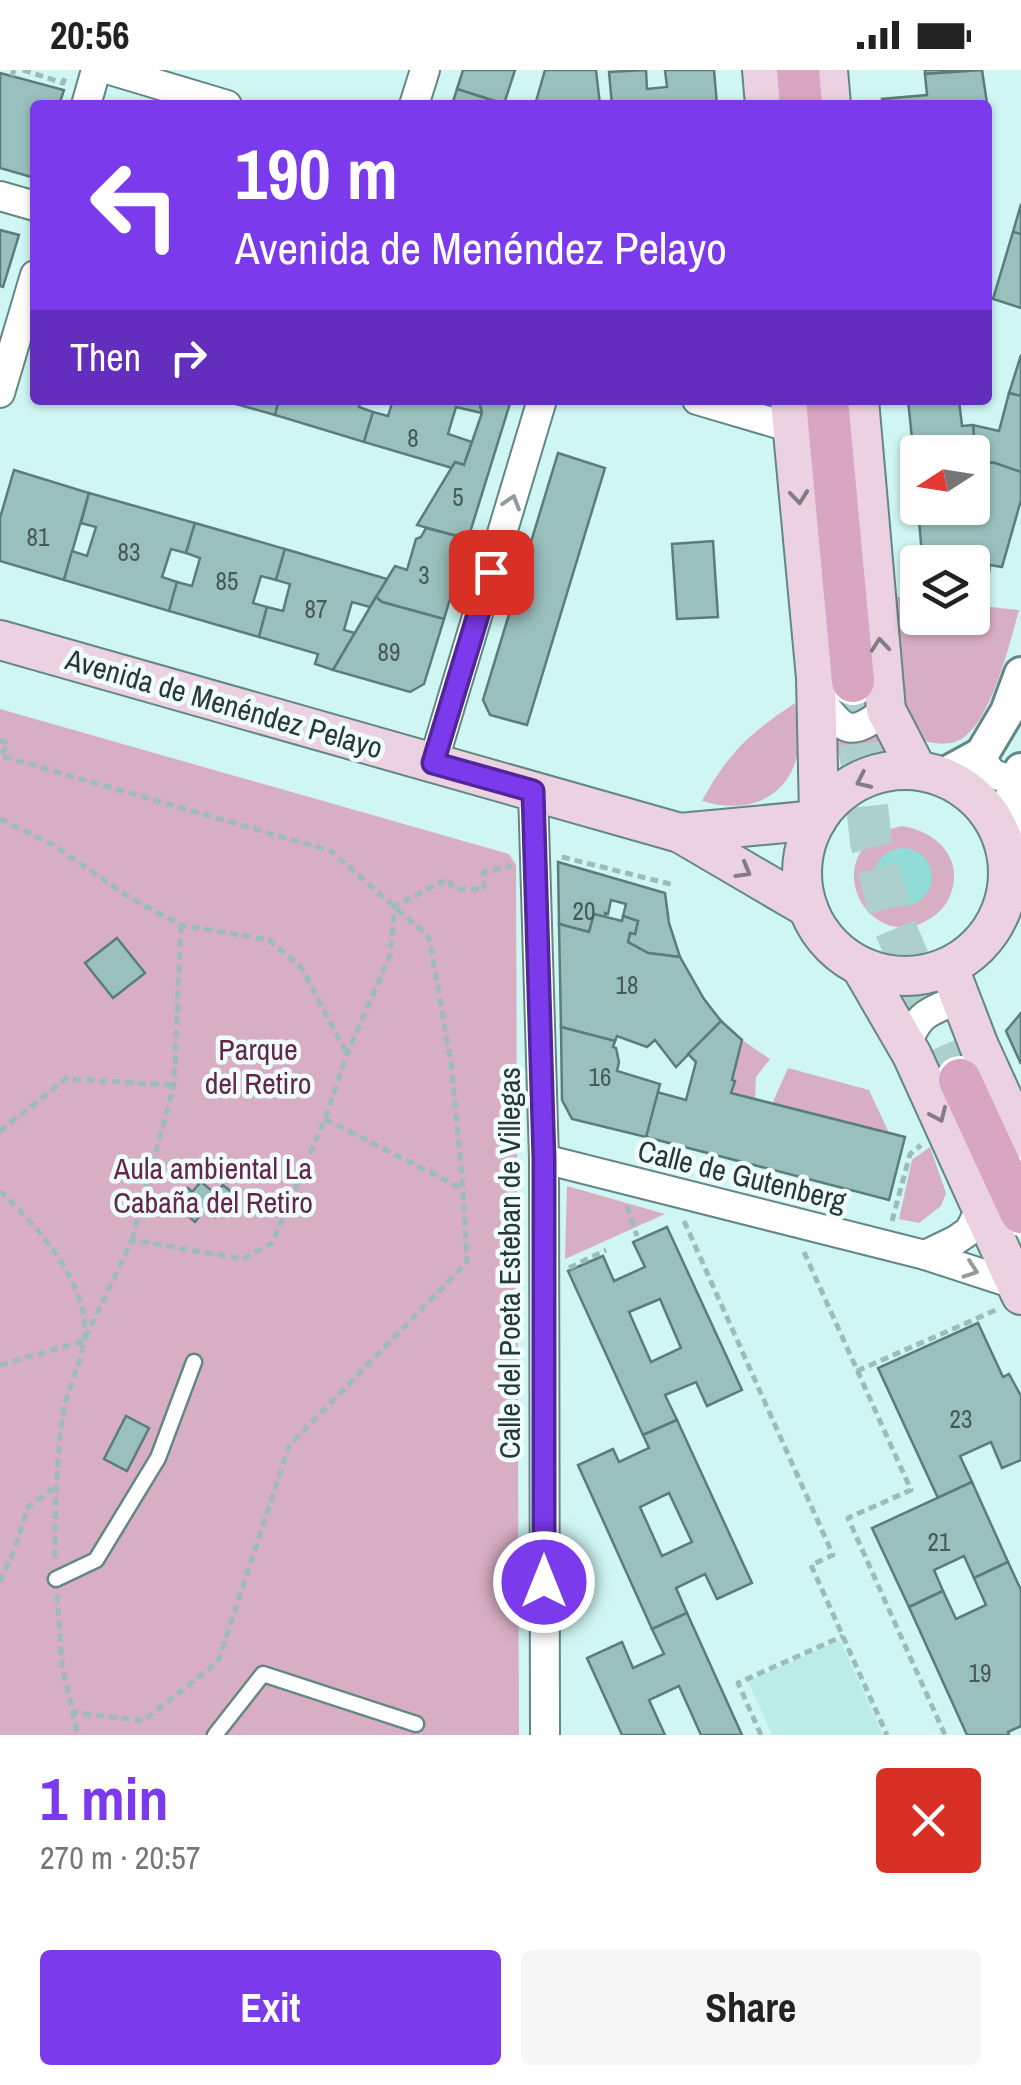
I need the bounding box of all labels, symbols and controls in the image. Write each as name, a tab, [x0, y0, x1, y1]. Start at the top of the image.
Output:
text: 20:56	[50, 10, 130, 61]
text: 190 m	[235, 127, 398, 221]
icon: left	[70, 140, 200, 270]
text: Avenida de Menéndez Pelayo	[235, 217, 727, 278]
icon: right	[161, 330, 216, 385]
text: Then	[70, 332, 141, 383]
house number: 8	[407, 421, 419, 455]
north arrow	[900, 435, 990, 525]
map controls	[900, 435, 990, 635]
house number: 5	[452, 480, 464, 514]
one-way arrow	[788, 489, 809, 505]
one-way arrow	[500, 494, 521, 511]
house number: 81	[27, 520, 50, 554]
pin	[449, 530, 534, 615]
house number: 83	[118, 535, 140, 569]
icon: arrive	[464, 545, 519, 600]
button: layers	[900, 545, 990, 635]
house number: 3	[418, 558, 430, 592]
house number: 85	[216, 564, 238, 598]
house number: 87	[305, 592, 327, 626]
house number: 89	[378, 635, 400, 669]
one-way arrow	[870, 637, 892, 653]
street label: Avenida de Menéndez Pelayo	[60, 638, 387, 767]
one-way arrow	[855, 769, 873, 789]
one-way arrow	[733, 858, 751, 878]
house number: 20	[573, 894, 595, 928]
house number: 18	[616, 968, 638, 1002]
park label: Parque del Retiro	[205, 1029, 311, 1103]
house number: 16	[589, 1060, 611, 1094]
street label: Calle del Poeta Esteban de Villegas	[489, 1067, 529, 1459]
one-way arrow	[927, 1105, 947, 1123]
street label: Calle de Gutenberg	[634, 1130, 851, 1220]
park label: Aula ambiental La Cabaña del Retiro	[113, 1148, 313, 1222]
one-way arrow	[962, 1259, 979, 1279]
house number: 23	[950, 1402, 972, 1436]
house number: 21	[928, 1525, 951, 1559]
position arrow	[492, 1530, 596, 1634]
house number: 19	[969, 1656, 991, 1690]
text: 1 min	[40, 1758, 169, 1839]
button: close	[876, 1768, 981, 1873]
text: 270 m · 20:57	[40, 1836, 200, 1879]
button: Exit	[40, 1950, 501, 2065]
button: Share	[521, 1950, 981, 2065]

